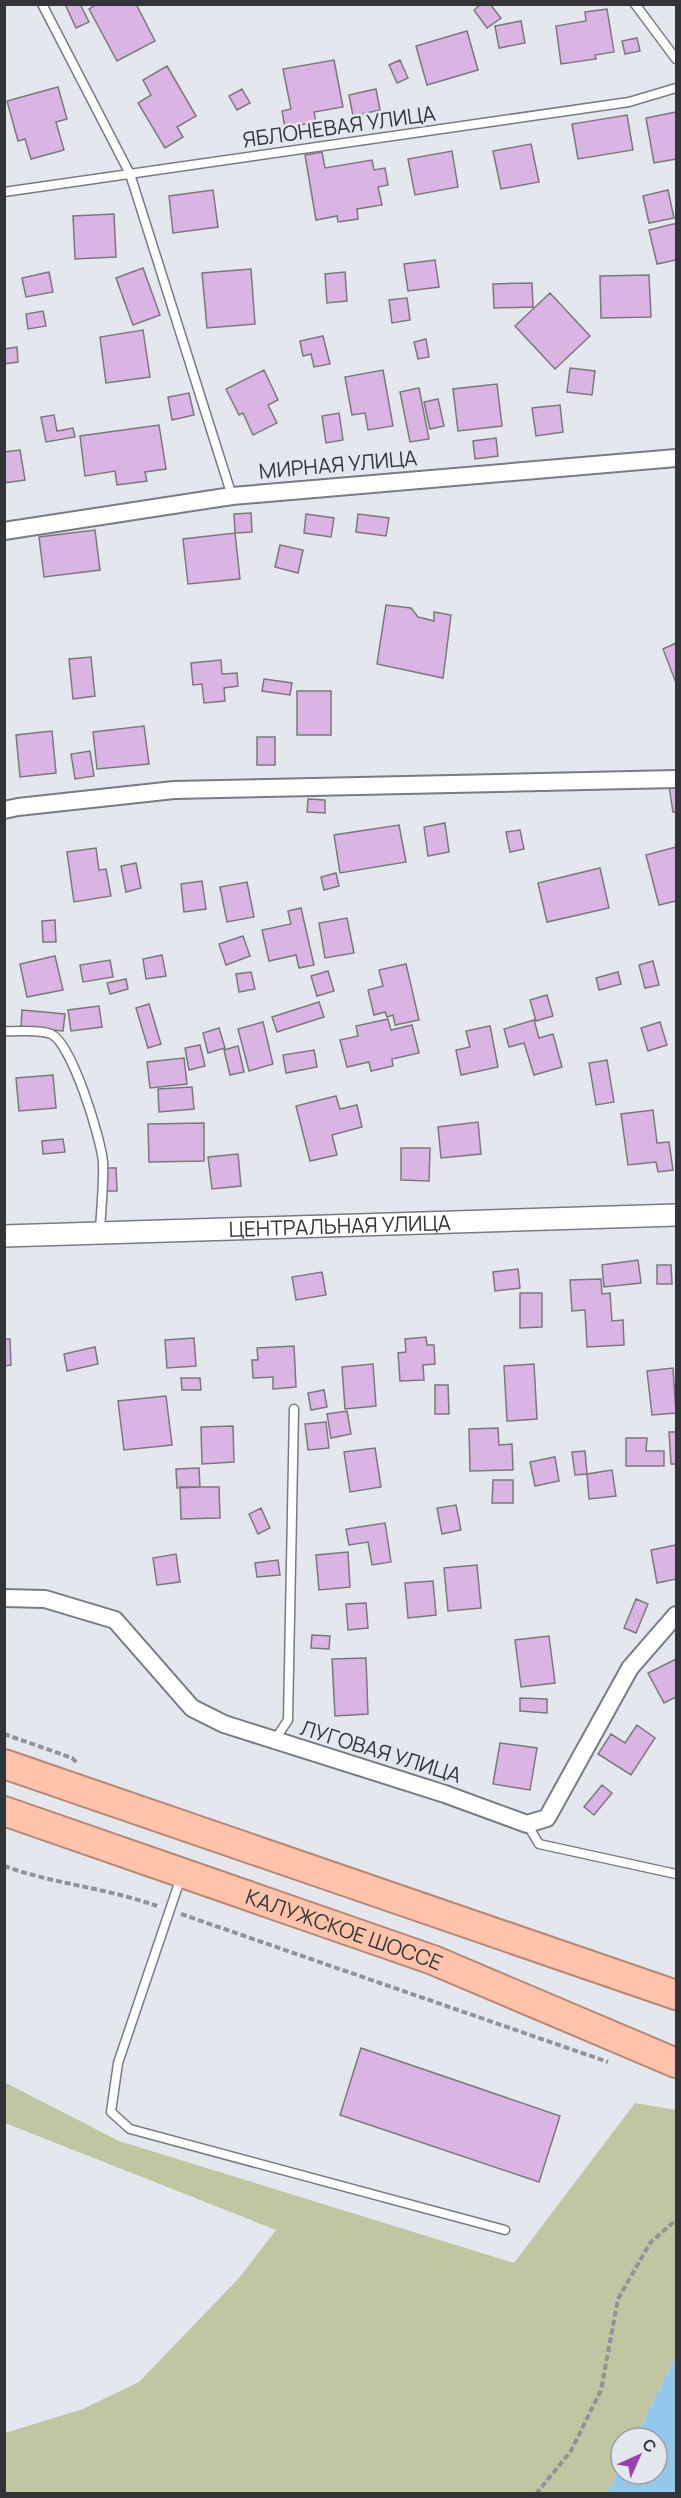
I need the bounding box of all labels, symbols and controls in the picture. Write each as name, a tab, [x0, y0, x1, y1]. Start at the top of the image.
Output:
street label: ЯБЛОНЕВАЯ УЛИЦА	[241, 99, 437, 153]
street label: МИРНАЯ УЛИЦА	[258, 443, 418, 485]
street label: ЦЕНТРАЛЬНАЯ УЛИЦА	[228, 1208, 451, 1243]
street label: ЛУГОВАЯ УЛИЦА	[297, 1713, 465, 1789]
street label: КАЛУЖСКОЕ ШОССЕ	[242, 1882, 447, 1976]
north arrow	[609, 2426, 669, 2486]
text: С	[638, 2433, 662, 2457]

